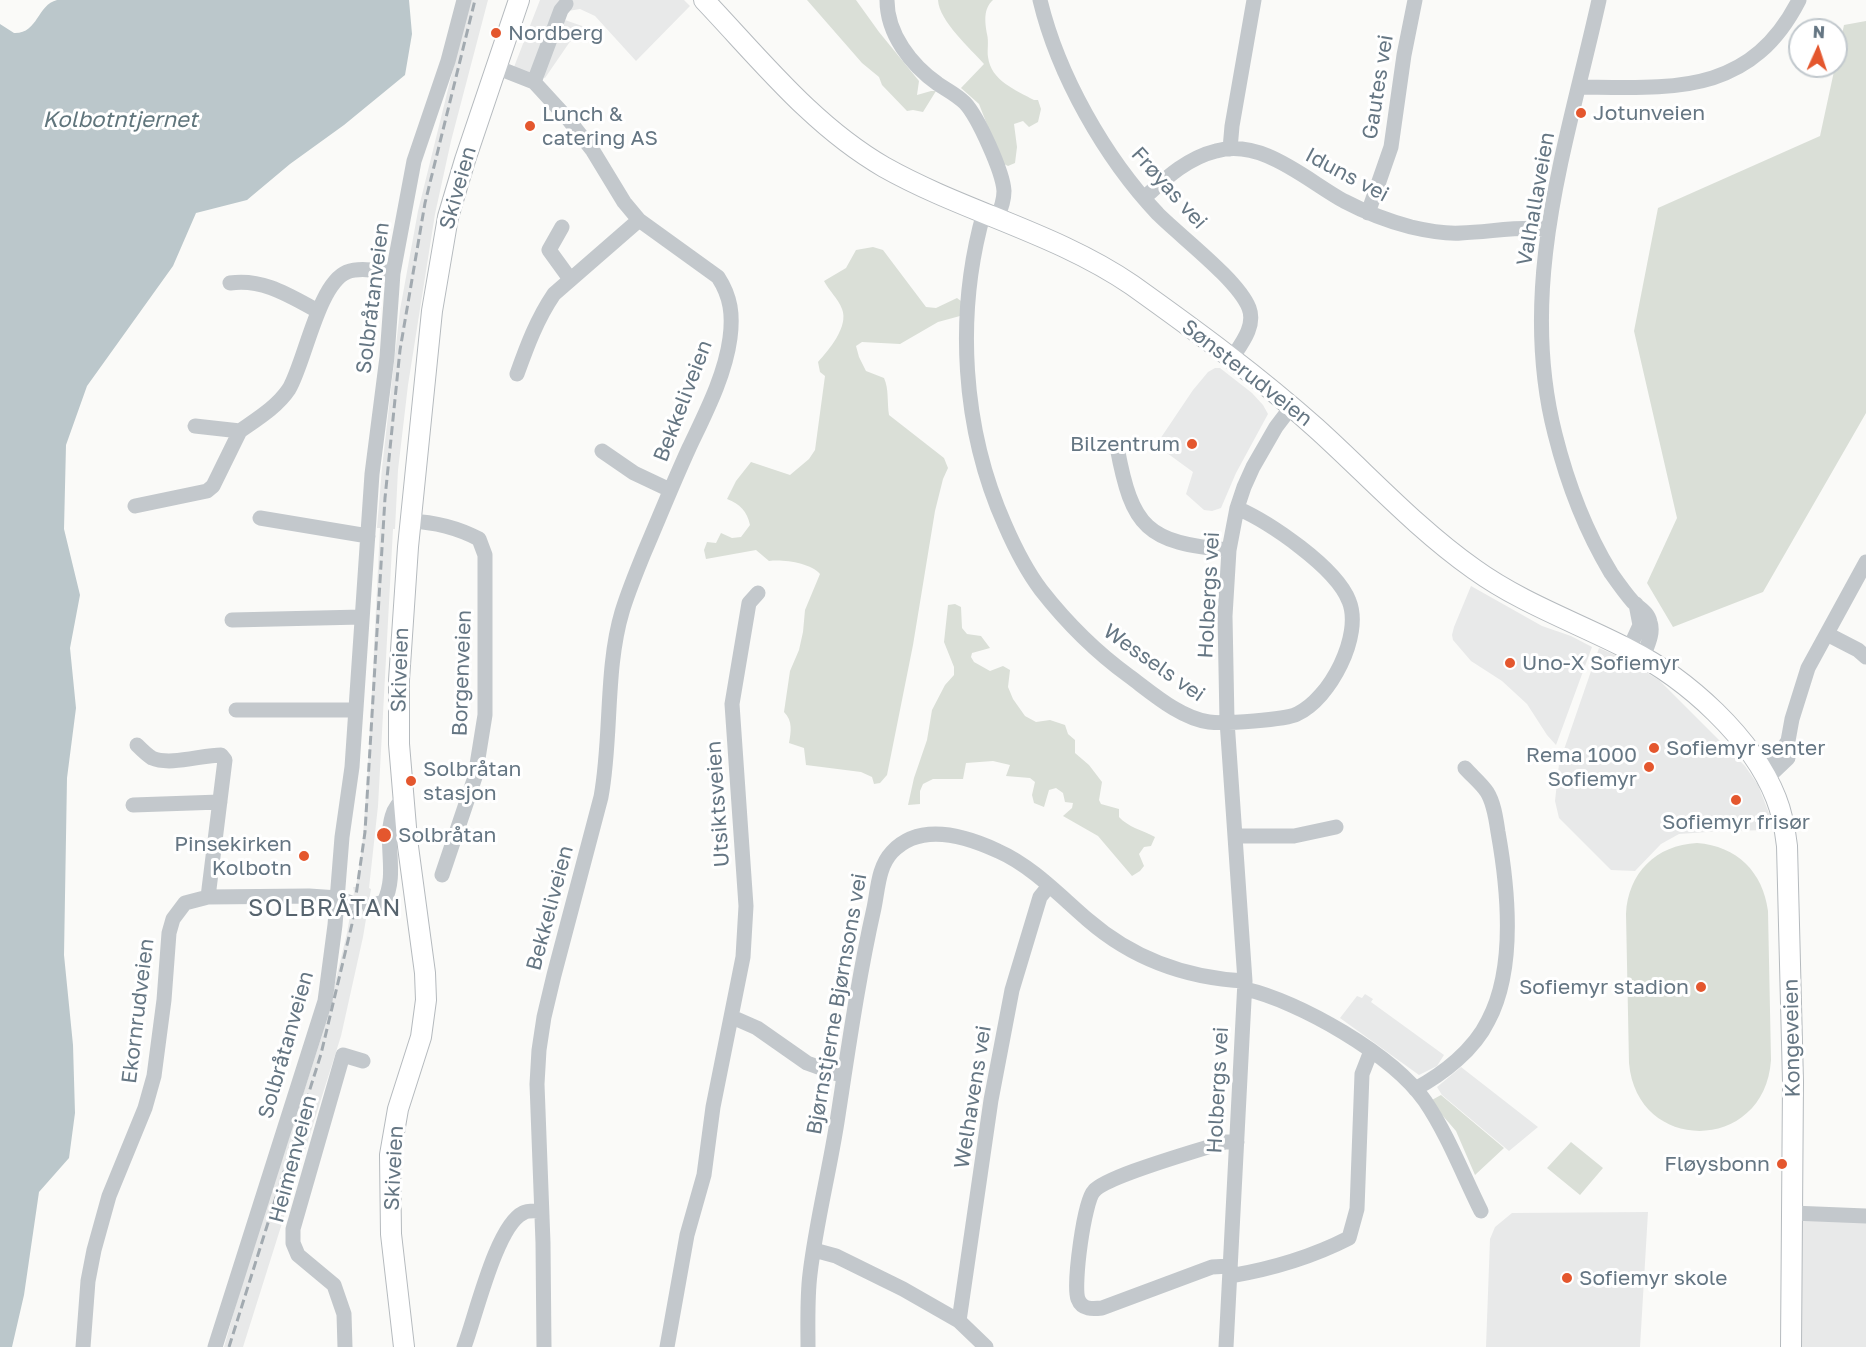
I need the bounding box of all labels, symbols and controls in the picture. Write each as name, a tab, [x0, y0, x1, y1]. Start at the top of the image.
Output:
north arrow	[1788, 18, 1848, 78]
place label: Nordberg	[508, 20, 603, 46]
text: N	[1812, 22, 1825, 42]
marker: Nordberg	[489, 26, 503, 40]
street label: Gautes vei	[1357, 33, 1399, 141]
place label: Jotunveien	[1593, 100, 1705, 126]
place label: Lunch & catering AS	[542, 101, 658, 151]
marker: Jotunveien	[1574, 106, 1588, 120]
water label: Kolbotntjernet	[43, 107, 197, 133]
marker: Lunch & catering AS	[523, 119, 537, 133]
street label: Valhallaveien	[1512, 130, 1560, 268]
street label: Frøyas vei	[1126, 142, 1212, 234]
street label: Iduns vei	[1301, 143, 1393, 207]
street label: Skiveien	[434, 144, 482, 232]
street label: Solbråtanveien	[351, 221, 395, 375]
street label: Sønsterudveien	[1177, 314, 1317, 432]
street label: Bekkeliveien	[648, 337, 718, 465]
place label: Bilzentrum	[1070, 431, 1180, 457]
marker: Bilzentrum	[1185, 437, 1199, 451]
street label: Holbergs vei	[1193, 531, 1225, 659]
street label: Borgenveien	[447, 609, 477, 737]
street label: Wessels vei	[1098, 619, 1210, 707]
street label: Skiveien	[386, 627, 414, 713]
place label: Uno-X Sofiemyr	[1522, 650, 1679, 676]
marker: Uno-X Sofiemyr	[1503, 656, 1517, 670]
place label: Sofiemyr senter	[1666, 735, 1825, 761]
street label: Utsiktsveien	[701, 740, 735, 868]
marker: Sofiemyr senter	[1647, 741, 1661, 755]
place label: Rema 1000 Sofiemyr	[1526, 742, 1637, 792]
place label: Solbråtan stasjon	[423, 756, 521, 806]
marker: Rema 1000 Sofiemyr	[1642, 760, 1656, 774]
marker: Solbråtan stasjon	[404, 774, 418, 788]
marker: Sofiemyr frisør	[1729, 793, 1743, 807]
place label: Sofiemyr frisør	[1662, 809, 1810, 835]
place label: Solbråtan	[398, 822, 496, 848]
marker: Solbråtan	[375, 826, 393, 844]
place label: Pinsekirken Kolbotn	[174, 831, 292, 881]
street label: Bekkeliveien	[521, 843, 579, 973]
marker: Pinsekirken Kolbotn	[297, 849, 311, 863]
street label: Bjørnstjerne Bjørnsons vei	[802, 871, 872, 1137]
district label: SOLBRÅTAN	[248, 894, 402, 922]
street label: Ekornrudveien	[117, 937, 159, 1085]
street label: Solbråtanveien	[253, 968, 319, 1122]
place label: Sofiemyr stadion	[1519, 974, 1689, 1000]
street label: Kongeveien	[1778, 979, 1806, 1097]
marker: Sofiemyr stadion	[1694, 980, 1708, 994]
street label: Welhavens vei	[949, 1024, 997, 1170]
street label: Holbergs vei	[1202, 1026, 1234, 1154]
street label: Heimenveien	[264, 1092, 322, 1226]
street label: Skiveien	[379, 1125, 409, 1211]
place label: Fløysbonn	[1664, 1151, 1770, 1177]
marker: Fløysbonn	[1775, 1157, 1789, 1171]
place label: Sofiemyr skole	[1579, 1265, 1728, 1291]
marker: Sofiemyr skole	[1560, 1271, 1574, 1285]

